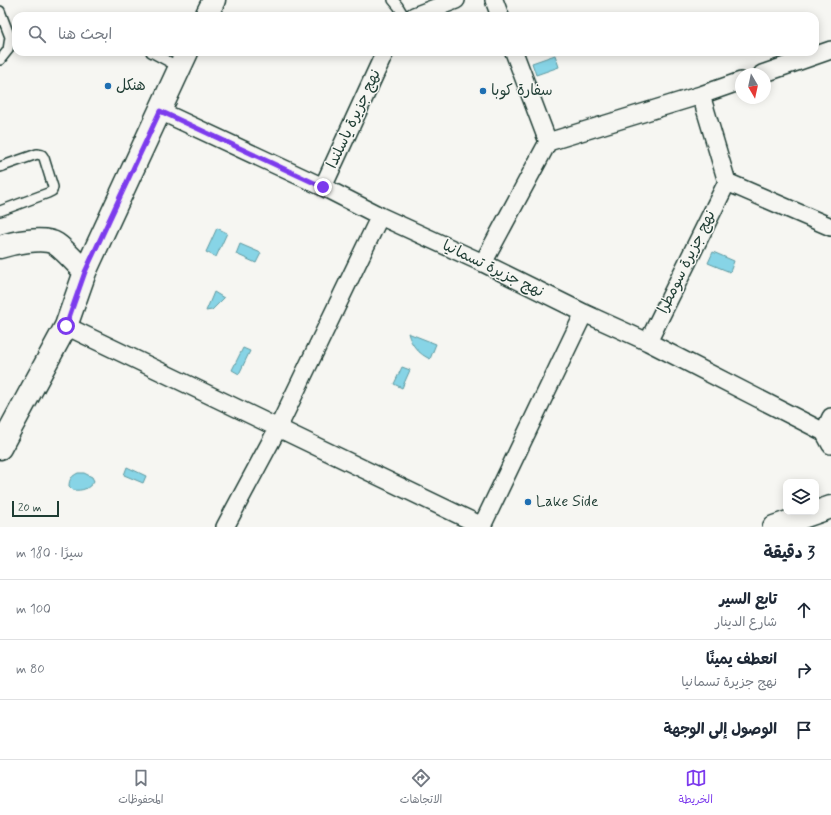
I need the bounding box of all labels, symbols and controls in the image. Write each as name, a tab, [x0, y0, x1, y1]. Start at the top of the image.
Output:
search box	[12, 12, 819, 56]
icon: search	[26, 23, 48, 45]
text: ابحث هنا	[58, 25, 112, 45]
street label: نهج جزيرة ياسلندا	[322, 66, 386, 172]
north arrow	[735, 68, 771, 104]
place label: هنكل	[116, 76, 146, 96]
marker: هنكل	[103, 81, 113, 91]
place label: سفارة كوبا	[491, 81, 553, 101]
marker: سفارة كوبا	[478, 86, 488, 96]
route end	[314, 178, 332, 196]
street label: نهج جزيرة سومطرا	[653, 207, 721, 317]
street label: نهج جزيرة تسمانيا	[439, 236, 547, 302]
route start	[57, 317, 75, 335]
map controls	[783, 479, 819, 515]
button: layers	[783, 479, 819, 515]
place label: Lake Side	[536, 492, 598, 512]
marker: Lake Side	[523, 497, 533, 507]
scale bar	[12, 499, 59, 518]
text: 20 m	[18, 501, 41, 515]
text: 3 دقيقة	[764, 542, 815, 564]
text: سيرًا · 180 m	[16, 545, 83, 562]
text: تابع السير	[719, 590, 777, 610]
icon: ahead	[793, 599, 815, 621]
text: 100 m	[16, 601, 51, 618]
text: شارع الدينار	[715, 614, 777, 631]
text: انعطف يمينًا	[706, 650, 777, 670]
icon: right	[793, 659, 815, 681]
text: 80 m	[16, 661, 45, 678]
text: نهج جزيرة تسمانيا	[681, 674, 777, 691]
icon: arrive	[793, 719, 815, 741]
text: الوصول إلى الوجهة	[663, 720, 777, 740]
tab: المحفوظات	[118, 767, 163, 809]
tab: الاتجاهات	[400, 767, 442, 809]
tab: الخريطة	[679, 767, 713, 809]

